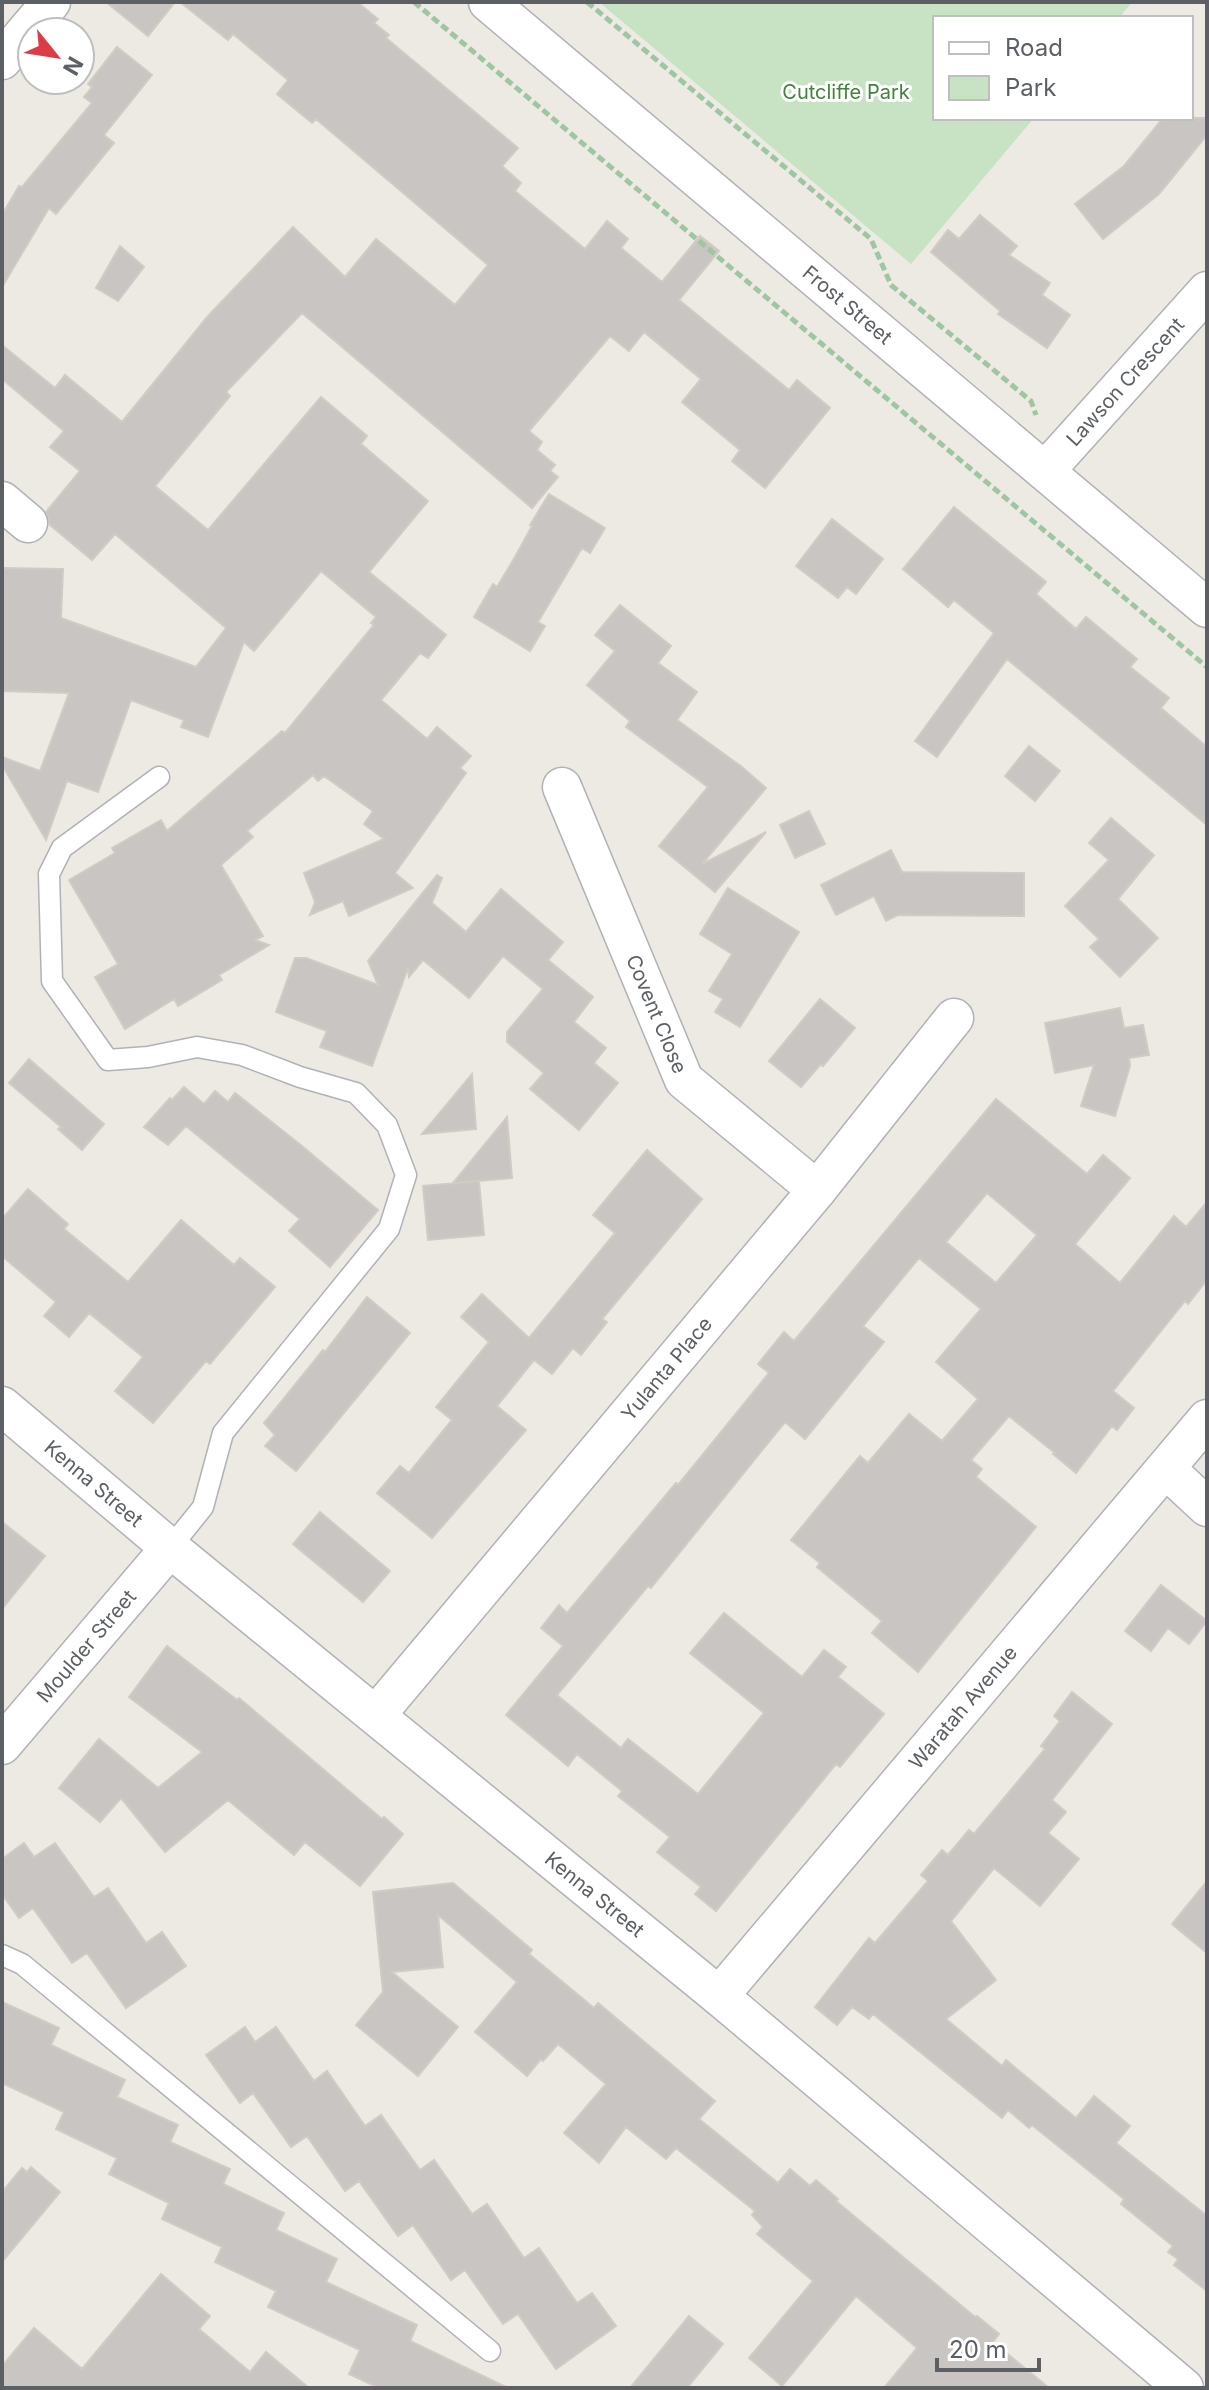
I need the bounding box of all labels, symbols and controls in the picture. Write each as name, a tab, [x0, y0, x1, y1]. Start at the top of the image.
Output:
north arrow	[16, 16, 96, 96]
legend	[933, 16, 1193, 120]
text: Road	[1005, 33, 1063, 62]
text: N	[58, 52, 89, 80]
text: Park	[1005, 73, 1056, 102]
park label: Cutcliffe Park	[782, 80, 910, 104]
street label: Frost Street	[798, 260, 897, 350]
street label: Lawson Crescent	[1061, 312, 1190, 451]
street label: Covent Close	[621, 951, 692, 1077]
street label: Yulanta Place	[616, 1312, 717, 1426]
street label: Kenna Street	[40, 1435, 148, 1532]
street label: Moulder Street	[32, 1585, 141, 1707]
street label: Waratah Avenue	[904, 1641, 1022, 1774]
street label: Kenna Street	[540, 1847, 650, 1942]
scale bar	[937, 2322, 1039, 2372]
text: 20 m	[949, 2335, 1007, 2364]

